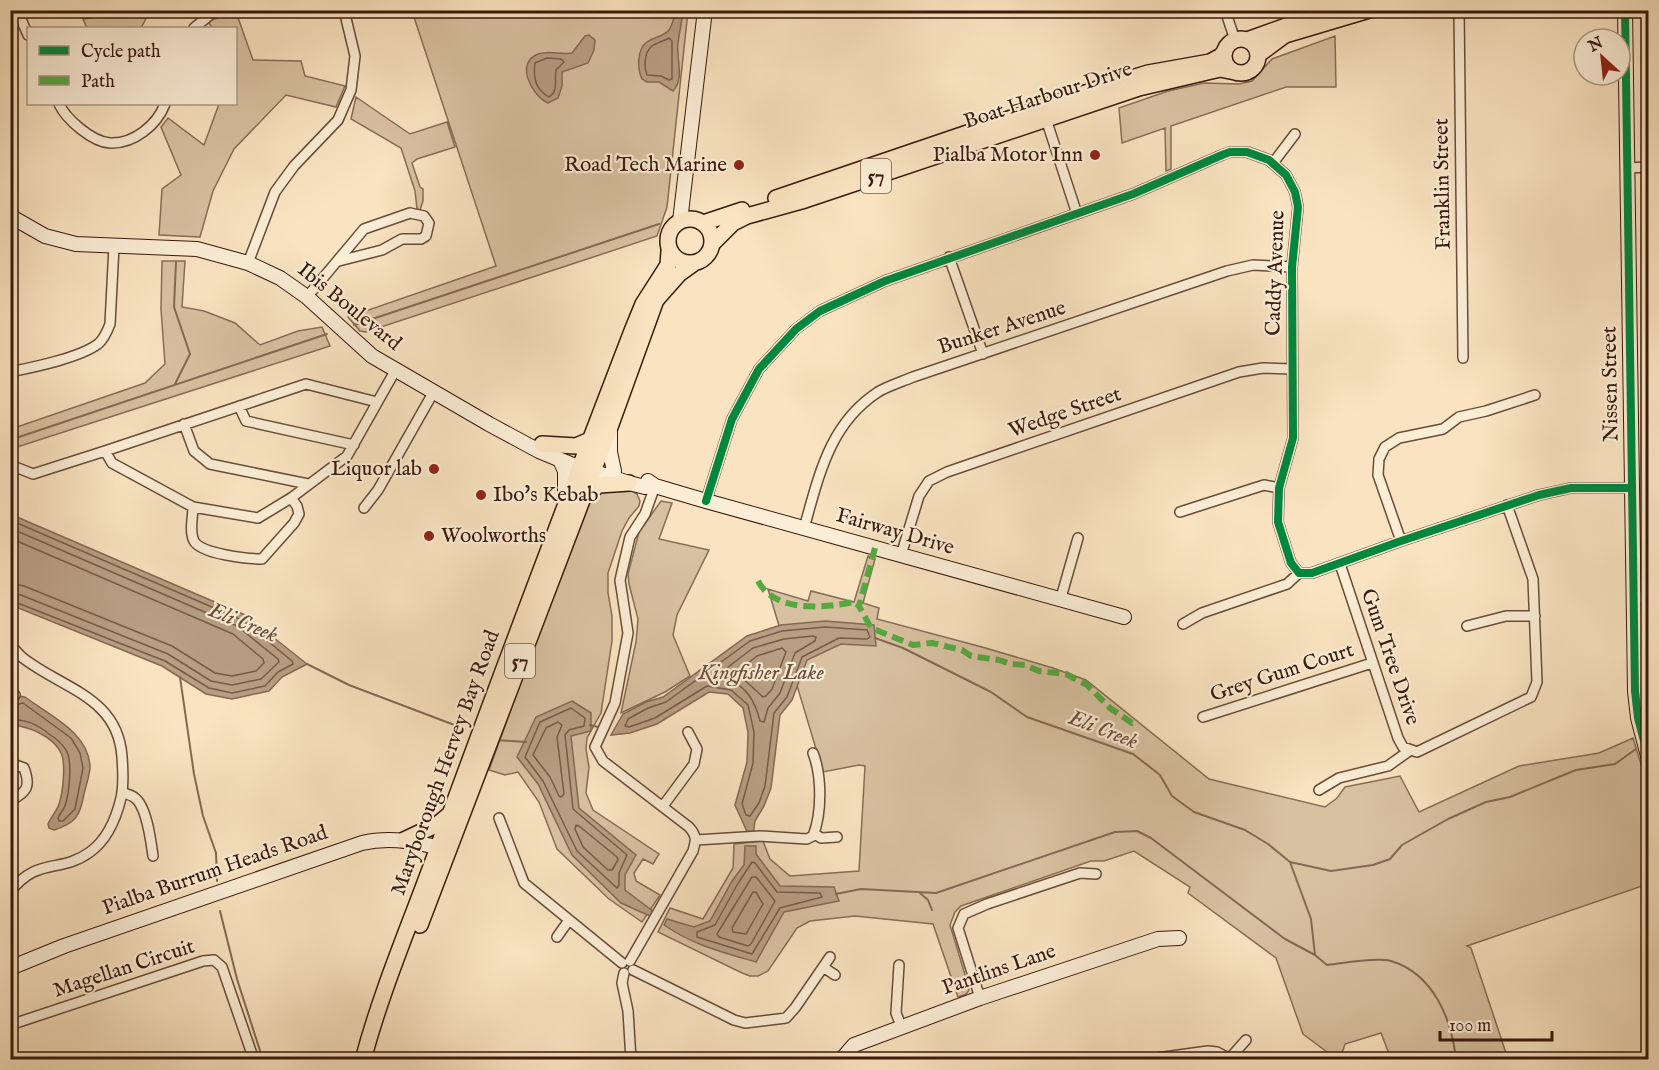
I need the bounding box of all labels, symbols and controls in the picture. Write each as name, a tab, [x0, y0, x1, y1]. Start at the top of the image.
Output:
legend	[27, 27, 237, 105]
north arrow	[1572, 27, 1632, 87]
text: N	[1584, 33, 1607, 58]
text: Cycle path	[81, 41, 161, 64]
street label: Boat Harbour Drive	[960, 56, 1136, 136]
text: Path	[81, 71, 115, 94]
street label: Franklin Street	[1428, 118, 1458, 250]
place label: Pialba Motor Inn	[933, 142, 1083, 169]
marker: Pialba Motor Inn	[1088, 148, 1102, 162]
place label: Road Tech Marine	[564, 152, 727, 179]
marker: Road Tech Marine	[732, 158, 746, 172]
road number: 57	[861, 159, 891, 193]
street label: Caddy Avenue	[1260, 209, 1292, 336]
street label: Ibis Boulevard	[291, 257, 407, 358]
street label: Bunker Avenue	[935, 294, 1070, 361]
street label: Nissen Street	[1596, 326, 1626, 442]
street label: Wedge Street	[1005, 381, 1125, 445]
place label: Liquor lab	[331, 456, 422, 483]
marker: Liquor lab	[427, 462, 441, 476]
place label: Ibo's Kebab	[493, 482, 599, 509]
marker: Ibo's Kebab	[474, 488, 488, 502]
street label: Fairway Drive	[833, 502, 958, 562]
place label: Woolworths	[441, 523, 546, 550]
marker: Woolworths	[422, 529, 436, 543]
street label: Gum Tree Drive	[1354, 585, 1426, 729]
water label: Eli Creek	[203, 596, 282, 650]
street label: Maryborough Hervey Bay Road	[385, 626, 507, 899]
street label: Grey Gum Court	[1207, 637, 1357, 709]
road number: 57	[505, 644, 535, 678]
water label: Kingfisher Lake	[697, 659, 824, 687]
water label: Eli Creek	[1063, 704, 1142, 756]
street label: Pialba Burrum Heads Road	[99, 819, 332, 922]
street label: Magellan Circuit	[50, 933, 198, 1005]
street label: Pantlins Lane	[938, 938, 1060, 1002]
scale bar	[1440, 1004, 1552, 1042]
text: 100 m	[1449, 1015, 1491, 1038]

